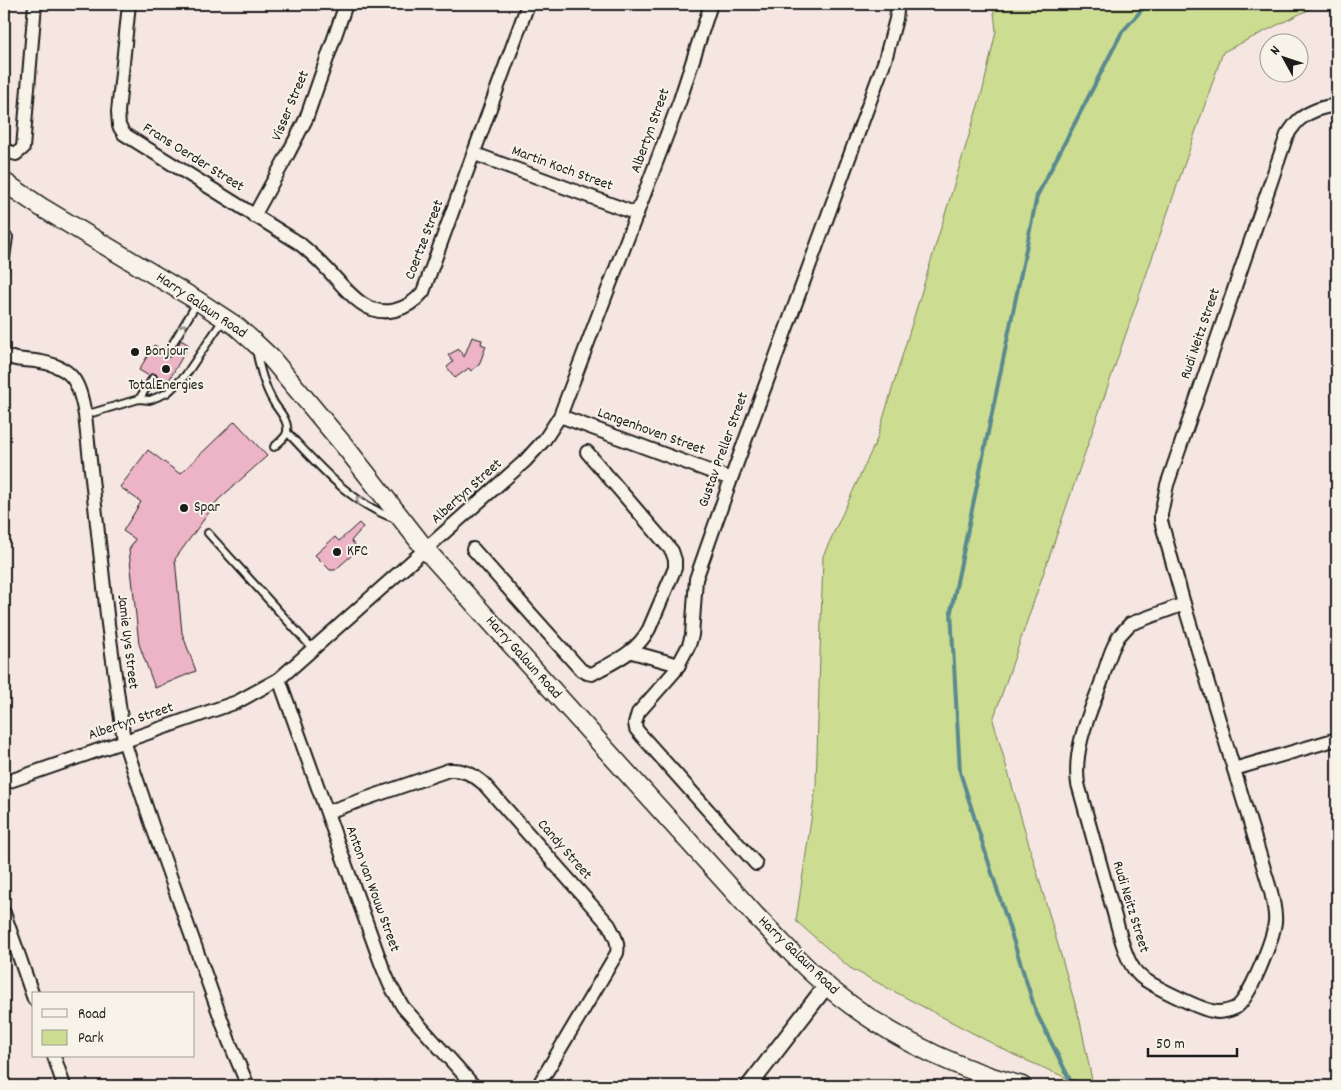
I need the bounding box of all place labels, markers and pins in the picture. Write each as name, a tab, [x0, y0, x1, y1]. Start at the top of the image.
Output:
place label: Bonjour	[145, 341, 189, 363]
marker: Bonjour	[129, 346, 141, 358]
marker: TotalEnergies	[160, 363, 172, 375]
place label: TotalEnergies	[128, 375, 204, 397]
place label: Spar	[194, 497, 221, 519]
marker: Spar	[178, 502, 190, 514]
place label: KFC	[347, 541, 368, 563]
marker: KFC	[331, 546, 343, 558]

